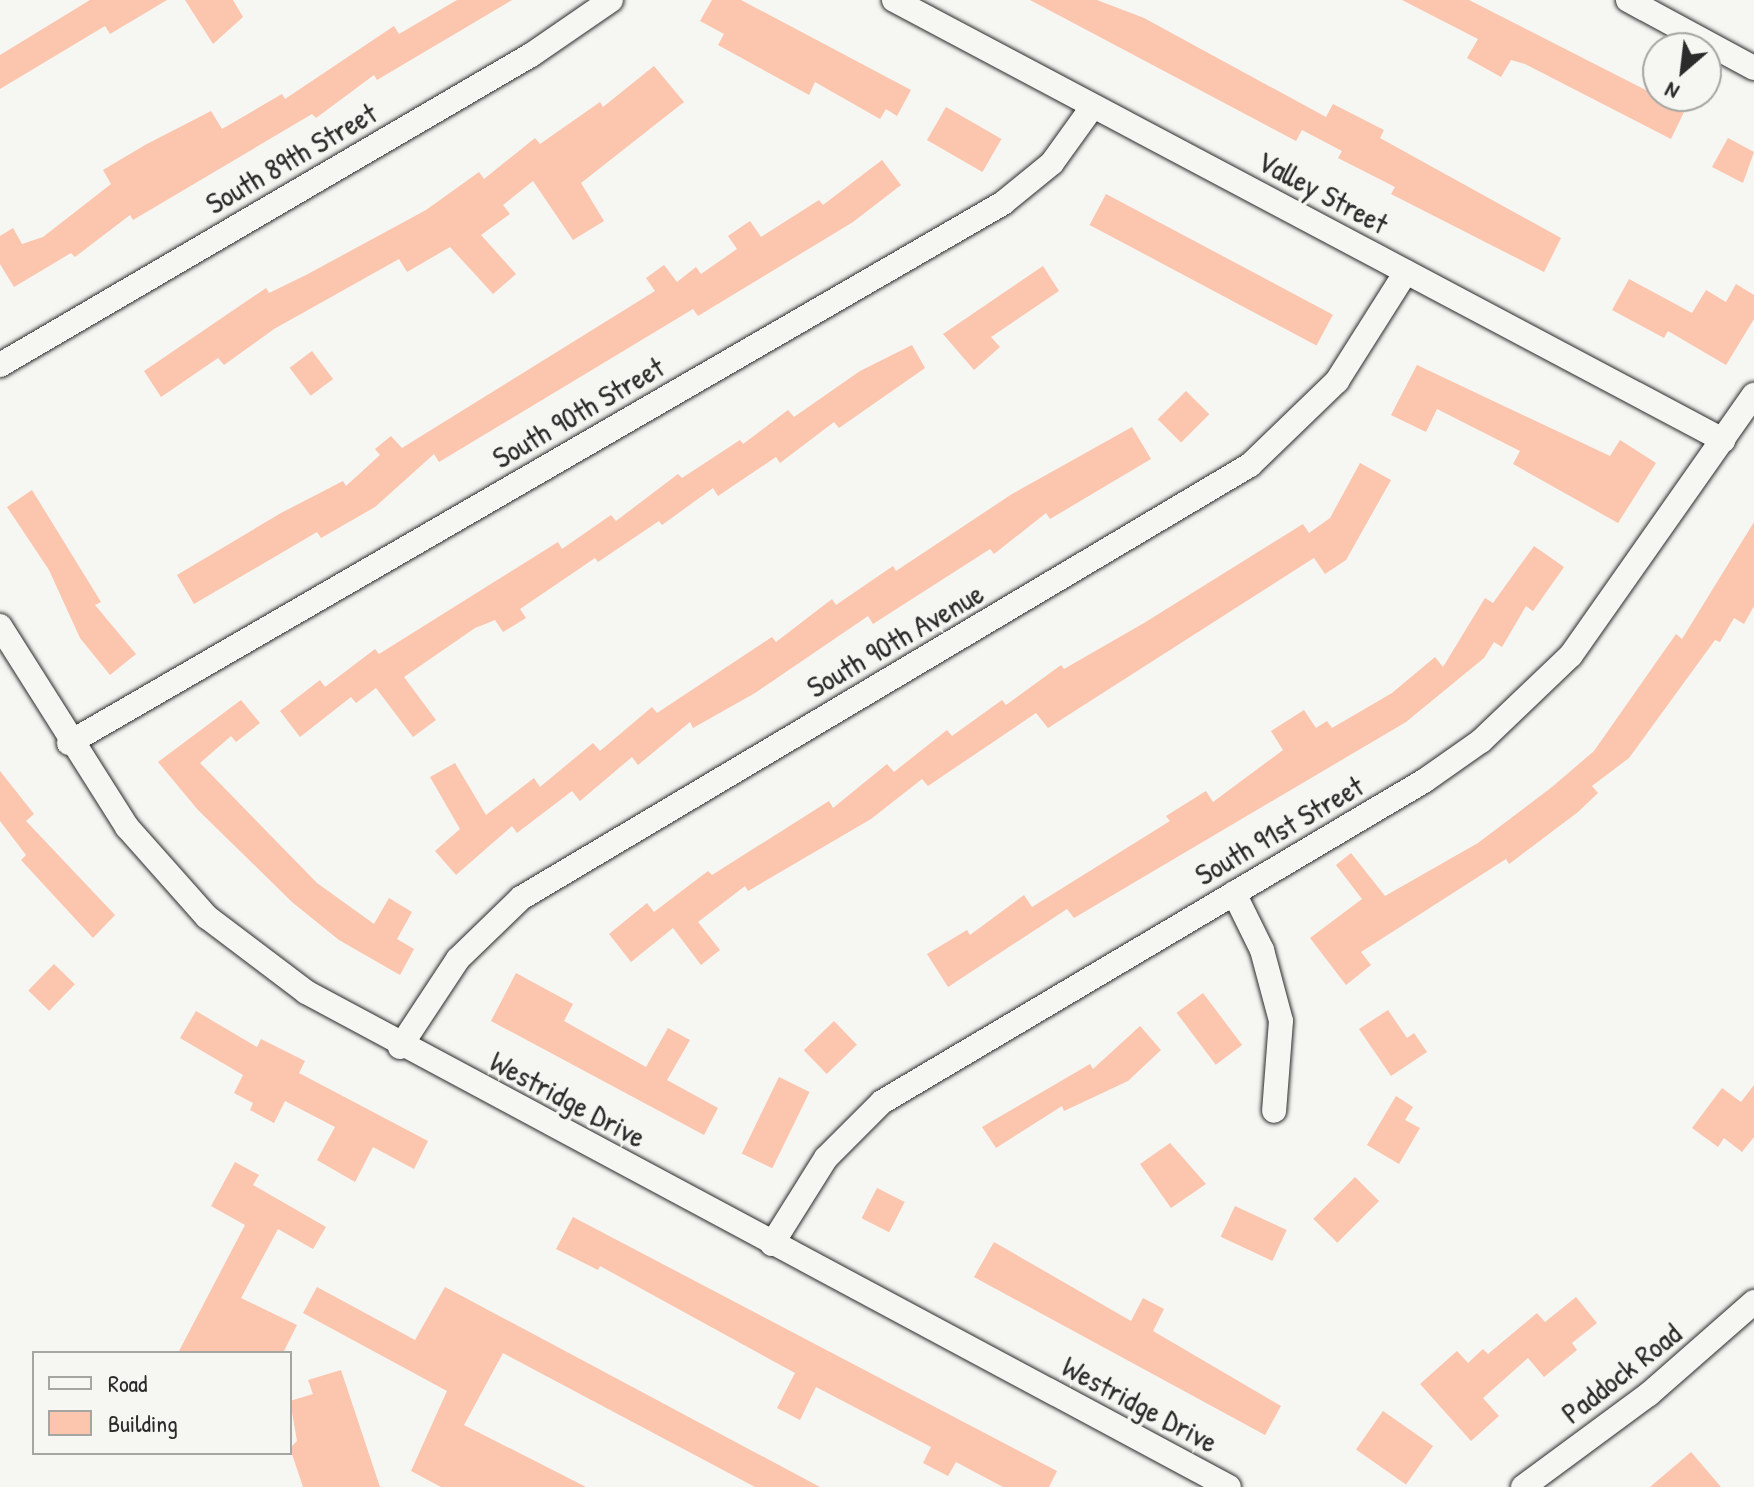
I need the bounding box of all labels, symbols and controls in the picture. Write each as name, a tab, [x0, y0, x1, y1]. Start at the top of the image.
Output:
north arrow	[1642, 32, 1722, 112]
text: N	[1659, 75, 1684, 107]
street label: South 89th Street	[199, 95, 383, 221]
street label: Valley Street	[1251, 143, 1395, 241]
street label: South 90th Street	[486, 348, 670, 476]
street label: South 90th Avenue	[800, 575, 990, 705]
street label: South 91st Street	[1189, 767, 1369, 893]
street label: Westridge Drive	[484, 1043, 652, 1155]
street label: Paddock Road	[1554, 1315, 1688, 1431]
street label: Westridge Drive	[1056, 1348, 1224, 1460]
legend	[32, 1351, 292, 1455]
text: Road	[108, 1367, 147, 1399]
text: Building	[108, 1407, 178, 1439]

